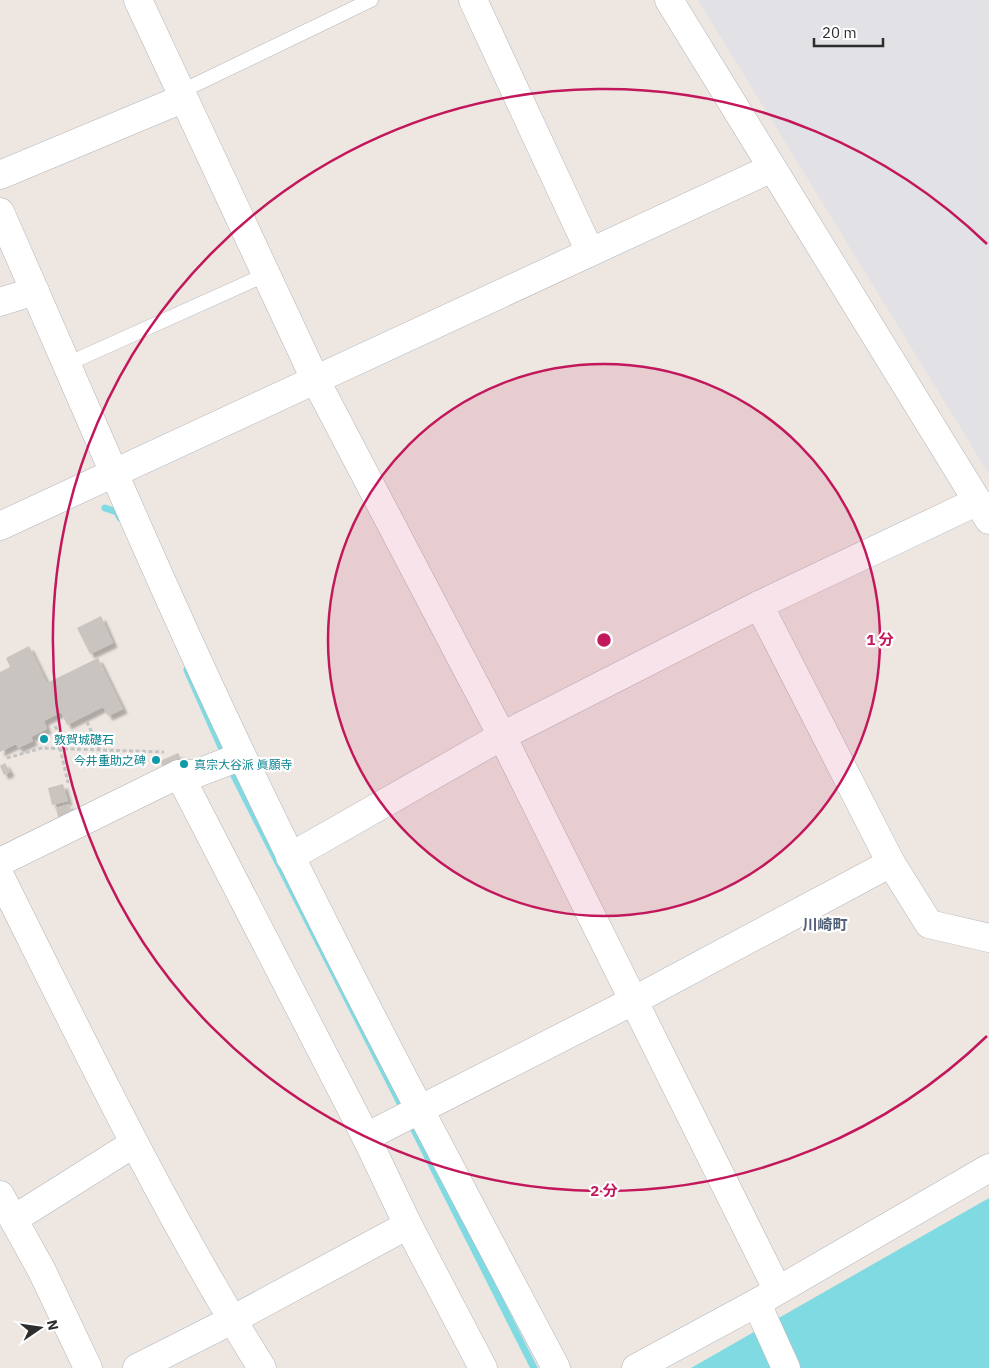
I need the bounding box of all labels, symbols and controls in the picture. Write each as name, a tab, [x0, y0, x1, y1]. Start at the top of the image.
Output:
scale bar	[814, 15, 883, 47]
text: 20 m	[822, 23, 857, 42]
text: 1 分	[866, 630, 894, 649]
centre of rings	[595, 631, 613, 649]
place label: 敦賀城礎石	[54, 732, 114, 747]
marker: 敦賀城礎石	[38, 733, 50, 745]
place label: 今井重助之碑	[74, 753, 146, 768]
marker: 今井重助之碑	[150, 754, 162, 766]
place label: 真宗大谷派 眞願寺	[194, 757, 293, 772]
marker: 真宗大谷派 眞願寺	[178, 758, 190, 770]
district label: 川崎町	[802, 915, 848, 934]
text: 2 分	[590, 1181, 618, 1200]
north arrow	[15, 1303, 65, 1353]
text: N	[43, 1318, 63, 1332]

